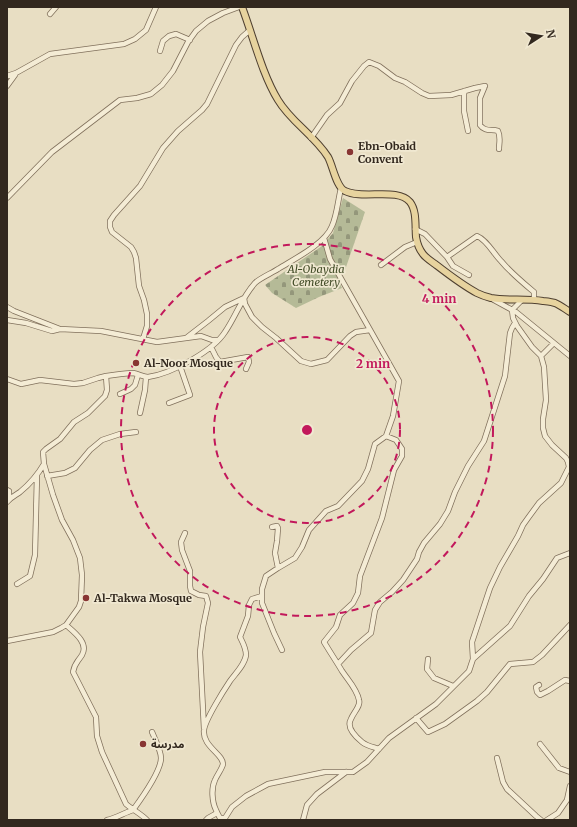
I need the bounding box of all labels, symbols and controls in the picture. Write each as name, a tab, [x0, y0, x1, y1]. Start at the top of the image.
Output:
north arrow	[521, 16, 561, 56]
text: N	[543, 28, 559, 40]
place label: Ebn-Obaid Convent	[358, 139, 416, 166]
marker: Ebn-Obaid Convent	[345, 147, 355, 157]
park label: Al-Obaydia Cemetery	[286, 262, 345, 289]
text: 4 min	[422, 291, 456, 306]
place label: Al-Noor Mosque	[143, 356, 233, 370]
text: 2 min	[356, 356, 390, 371]
marker: Al-Noor Mosque	[131, 358, 141, 368]
centre of rings	[300, 423, 314, 437]
place label: Al-Takwa Mosque	[93, 591, 192, 605]
marker: Al-Takwa Mosque	[81, 593, 91, 603]
place label: مدرسة	[151, 737, 184, 751]
marker: مدرسة	[138, 739, 148, 749]

